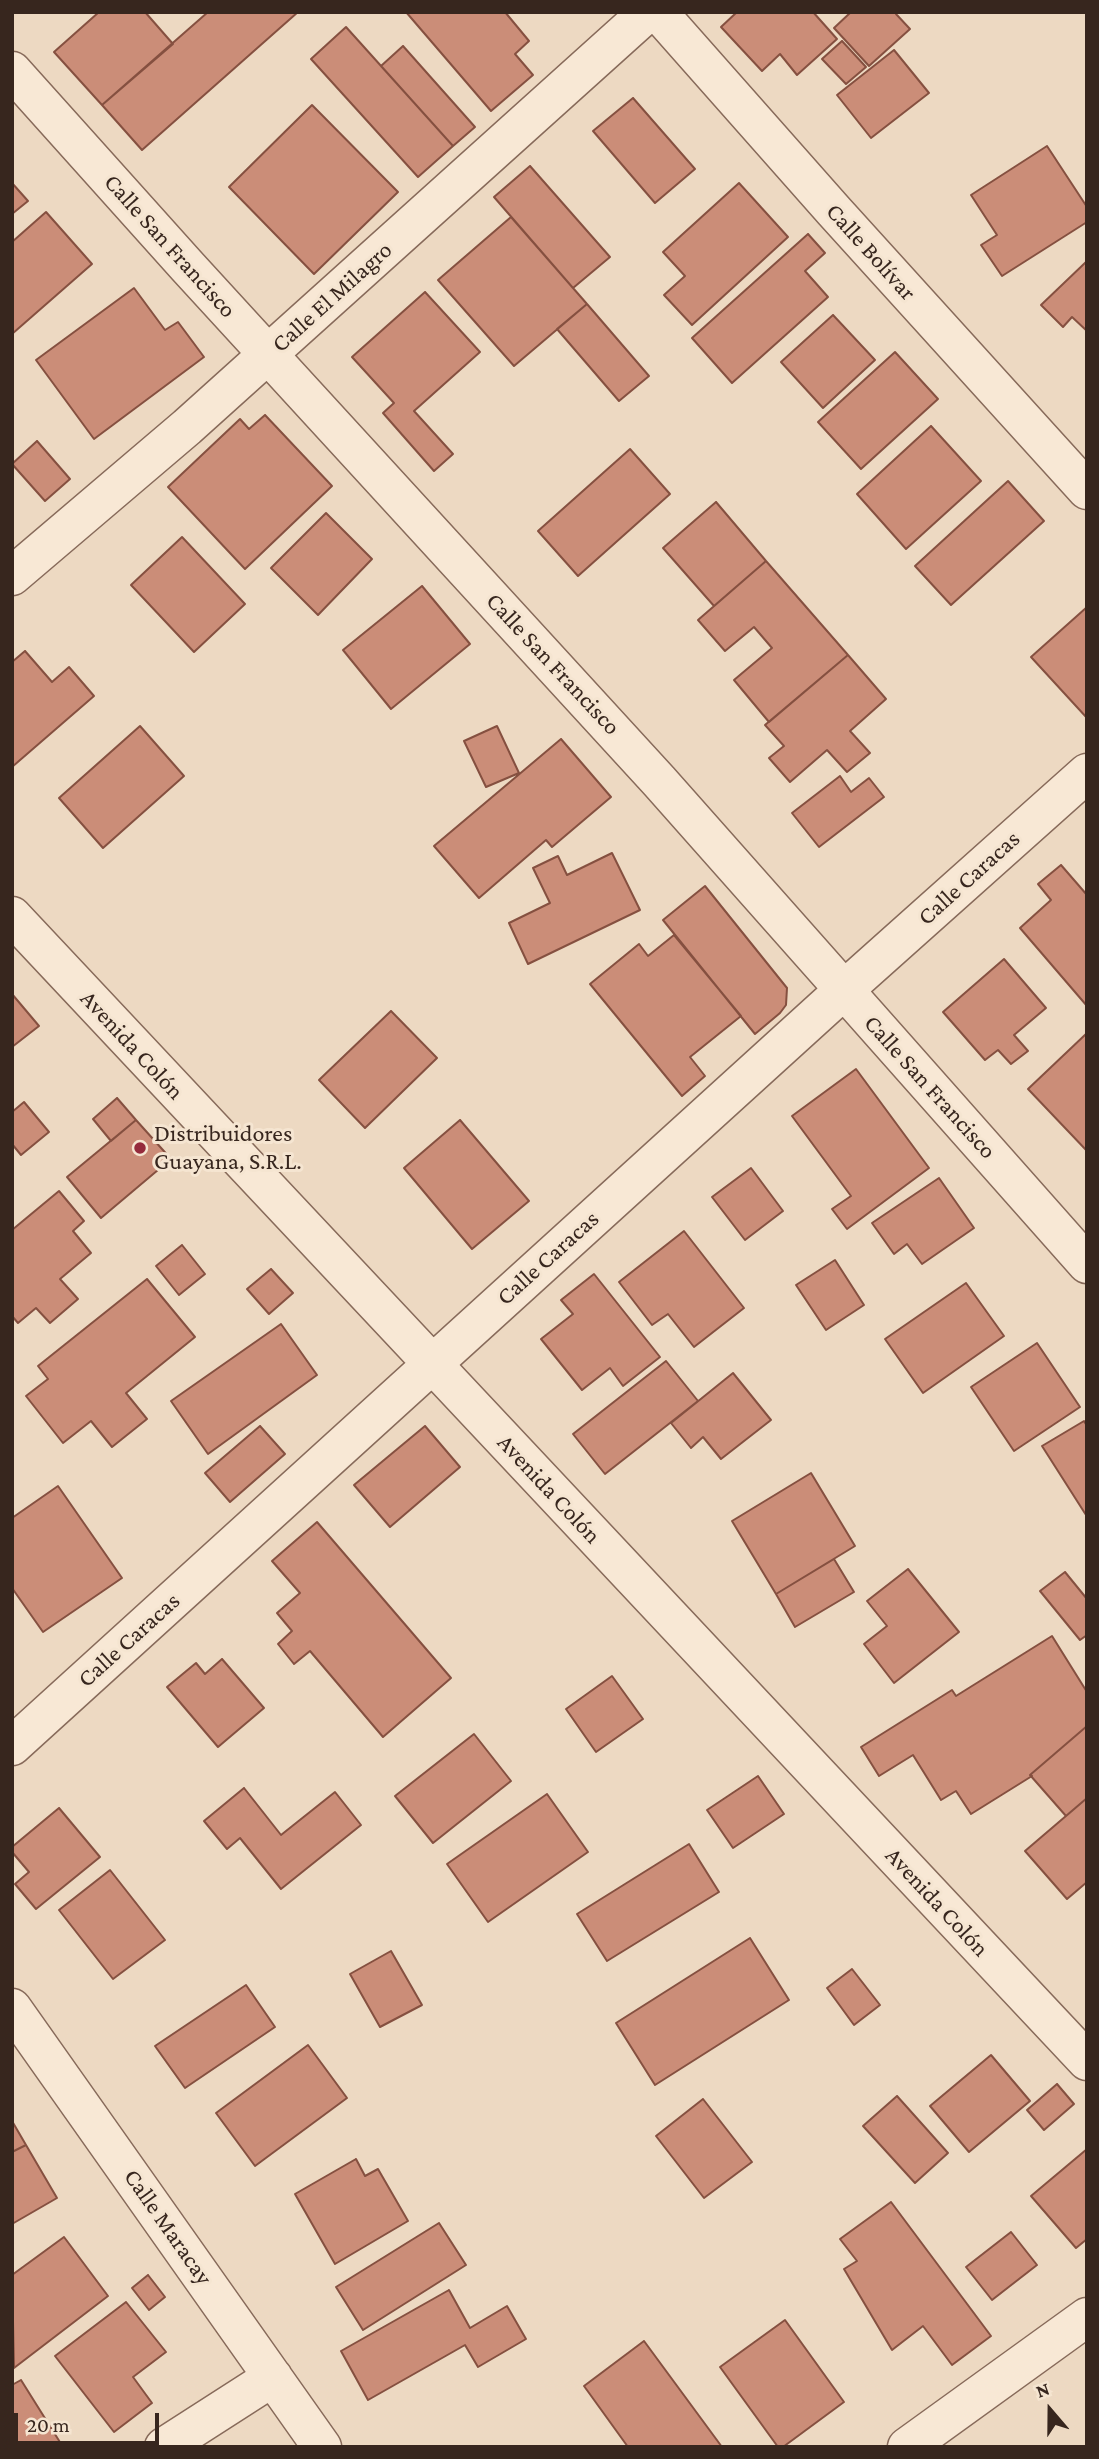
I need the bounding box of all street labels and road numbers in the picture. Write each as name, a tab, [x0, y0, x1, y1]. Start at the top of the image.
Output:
street label: Calle San Francisco	[98, 168, 242, 324]
street label: Calle Bolívar	[820, 197, 922, 307]
street label: Calle El Milagro	[266, 236, 398, 358]
street label: Calle San Francisco	[480, 587, 626, 741]
street label: Calle Caracas	[912, 825, 1026, 931]
street label: Avenida Colón	[74, 984, 190, 1106]
street label: Calle San Francisco	[858, 1009, 1002, 1165]
street label: Calle Caracas	[491, 1205, 605, 1311]
street label: Avenida Colón	[491, 1428, 607, 1550]
street label: Calle Caracas	[72, 1587, 186, 1693]
street label: Avenida Colón	[879, 1841, 995, 1963]
street label: Calle Maracay	[117, 2163, 219, 2291]

